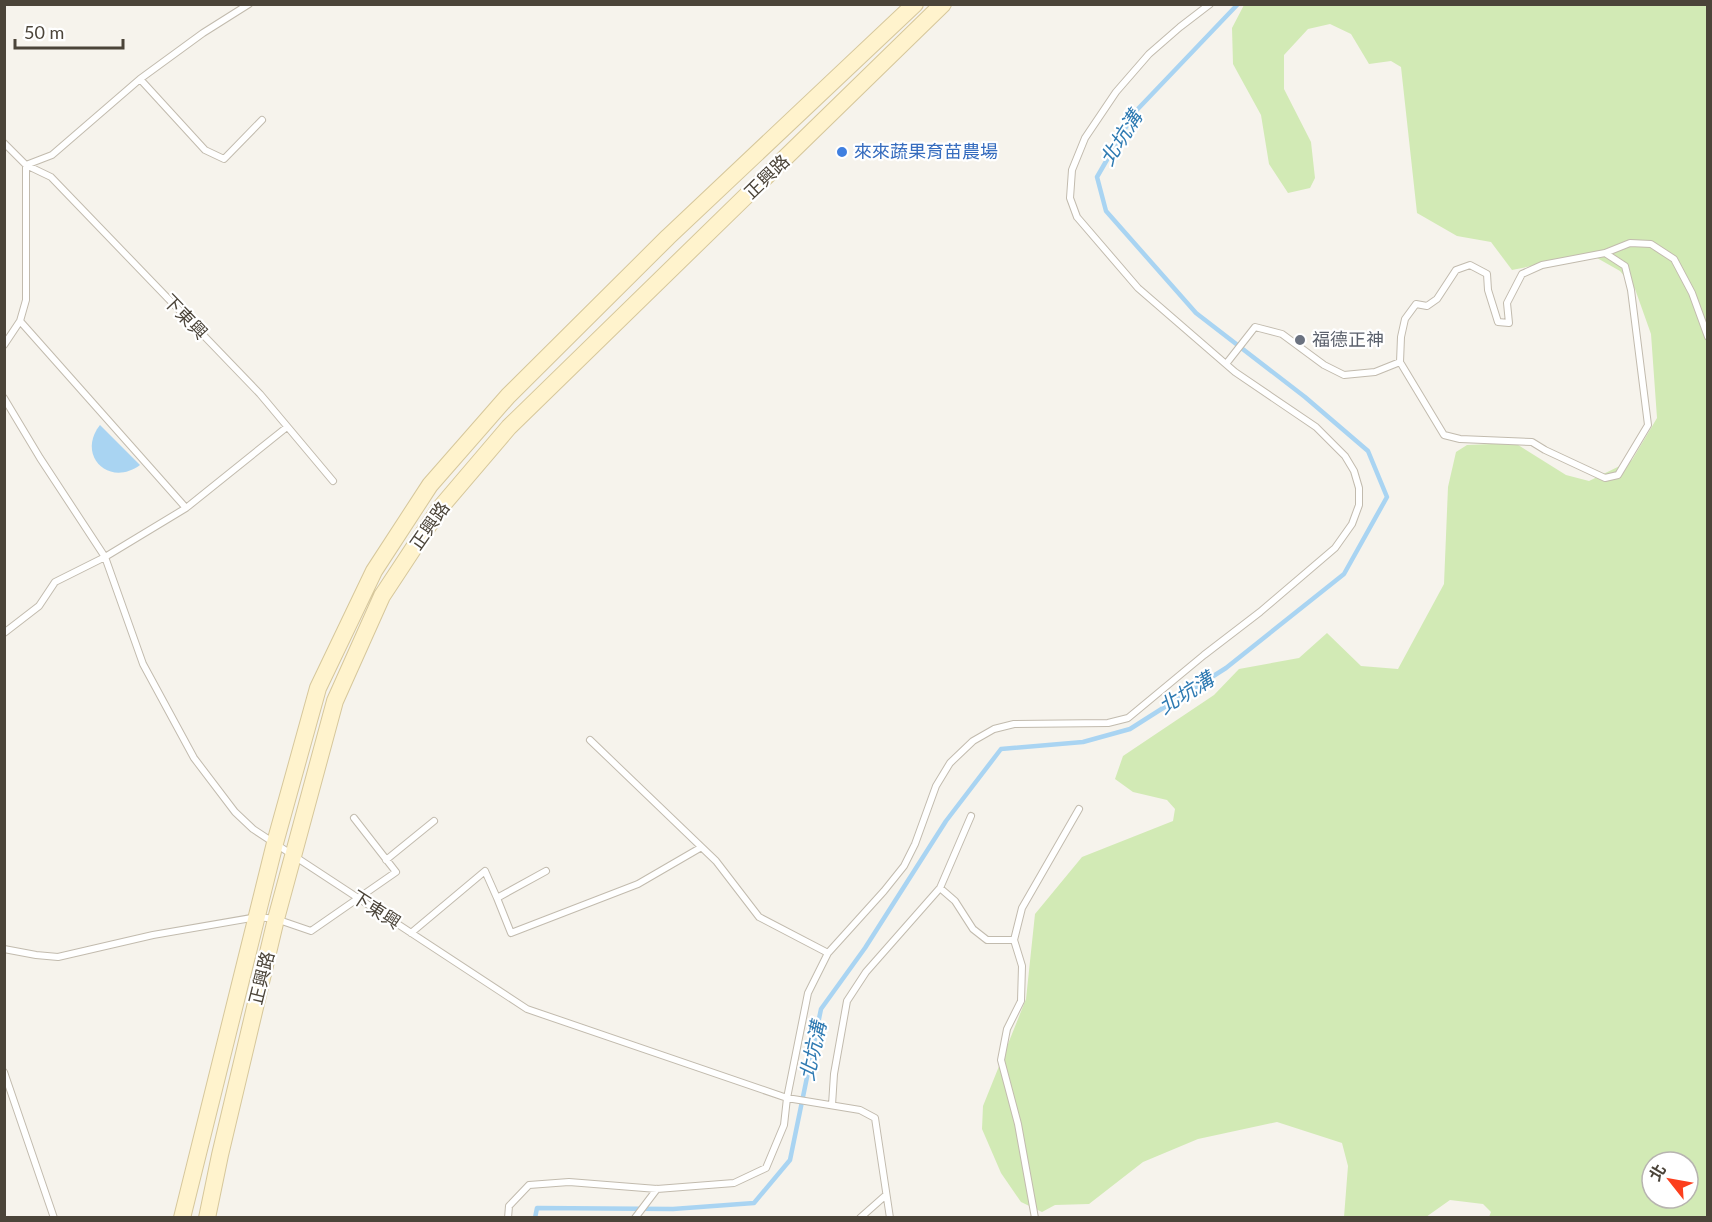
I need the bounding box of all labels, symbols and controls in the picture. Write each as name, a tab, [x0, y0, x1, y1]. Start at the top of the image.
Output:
scale bar	[15, 12, 123, 50]
text: 50 m	[24, 21, 64, 43]
water label: 北坑溝	[1094, 103, 1148, 169]
place label: 來來蔬果育苗農場	[854, 140, 998, 162]
marker: 來來蔬果育苗農場	[835, 145, 849, 159]
street label: 正興路	[739, 150, 793, 203]
street label: 下東興	[159, 289, 212, 343]
place label: 福德正神	[1312, 328, 1384, 350]
marker: 福德正神	[1293, 333, 1307, 347]
street label: 正興路	[405, 497, 454, 554]
water label: 北坑溝	[1154, 664, 1220, 718]
street label: 下東興	[348, 885, 405, 933]
street label: 正興路	[244, 949, 278, 1007]
water label: 北坑溝	[794, 1016, 831, 1083]
north arrow	[1640, 1150, 1700, 1210]
text: 北	[1644, 1160, 1669, 1184]

